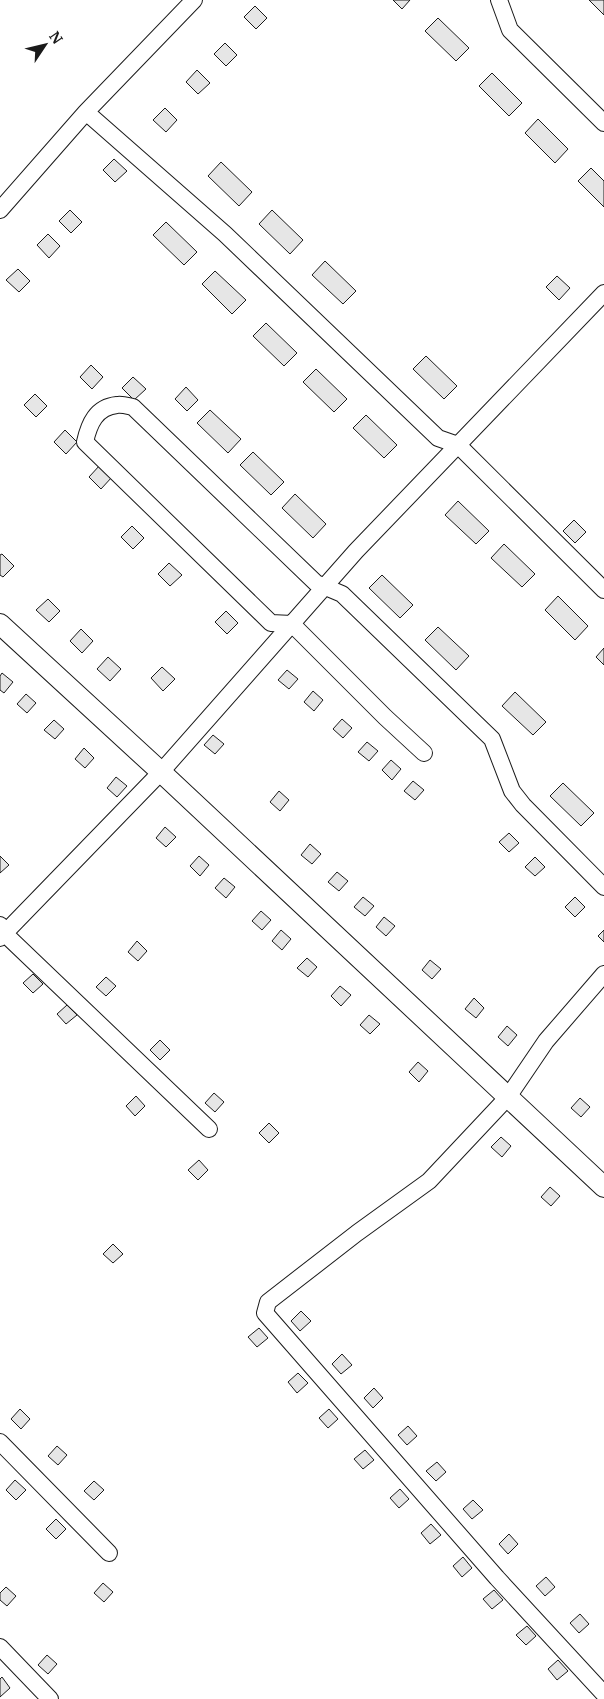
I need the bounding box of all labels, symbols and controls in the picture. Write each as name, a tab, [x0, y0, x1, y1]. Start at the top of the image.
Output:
north arrow	[20, 20, 70, 70]
text: N	[45, 28, 66, 47]

